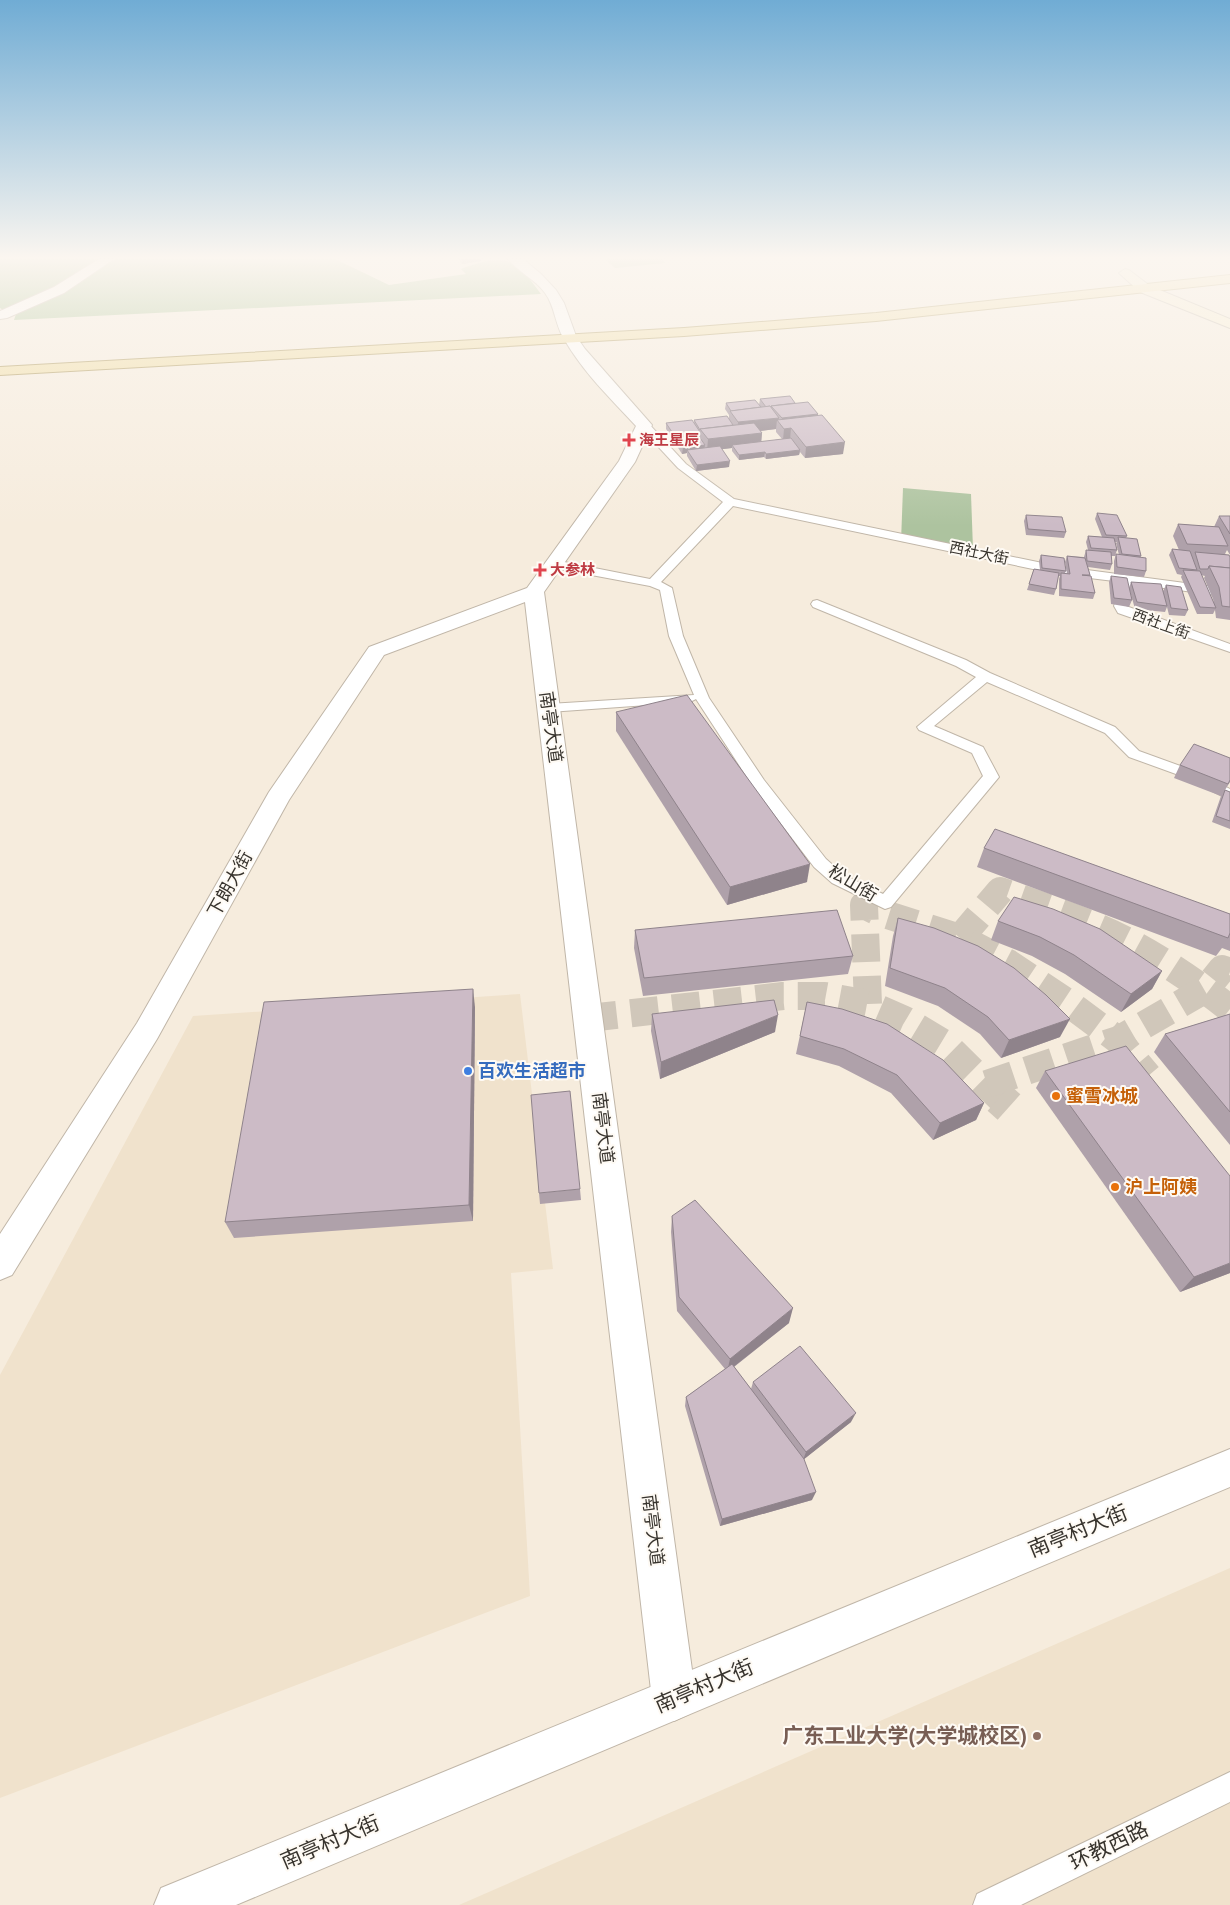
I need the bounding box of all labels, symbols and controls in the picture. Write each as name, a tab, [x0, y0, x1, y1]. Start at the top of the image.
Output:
place label: 海王星辰	[639, 430, 699, 449]
marker: 海王星辰	[623, 434, 635, 446]
street label: 西社大街	[948, 537, 1010, 568]
place label: 大参林	[550, 560, 595, 579]
marker: 大参林	[534, 564, 546, 576]
street label: 西社上街	[1130, 604, 1193, 643]
street label: 南亭大道	[535, 690, 568, 764]
street label: 下朗大街	[202, 847, 257, 921]
street label: 松山街	[824, 859, 882, 906]
place label: 百欢生活超市	[478, 1059, 586, 1082]
marker: 百欢生活超市	[462, 1065, 474, 1077]
place label: 蜜雪冰城	[1066, 1084, 1138, 1107]
marker: 蜜雪冰城	[1050, 1090, 1062, 1102]
street label: 南亭大道	[588, 1091, 619, 1165]
place label: 沪上阿姨	[1125, 1175, 1197, 1198]
marker: 沪上阿姨	[1109, 1181, 1121, 1193]
street label: 南亭大道	[638, 1493, 669, 1567]
street label: 南亭村大街	[1024, 1498, 1132, 1563]
street label: 南亭村大街	[650, 1653, 757, 1718]
place label: 广东工业大学(大学城校区)	[782, 1722, 1027, 1749]
marker: 广东工业大学(大学城校区)	[1031, 1730, 1043, 1742]
street label: 南亭村大街	[276, 1809, 383, 1874]
street label: 环教西路	[1065, 1815, 1152, 1876]

